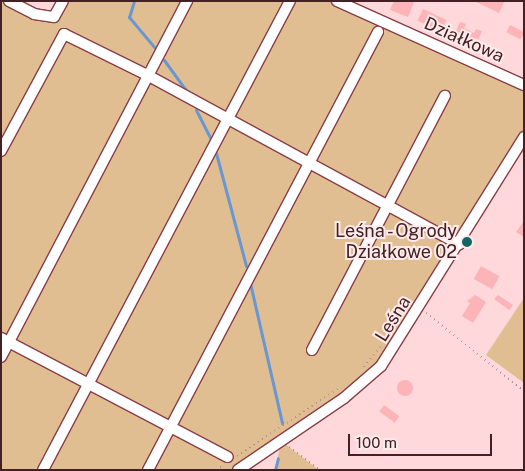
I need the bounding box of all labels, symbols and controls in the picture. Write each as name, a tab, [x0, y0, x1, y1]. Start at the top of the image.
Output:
street label: Działkowa	[421, 13, 507, 67]
place label: Leśna - Ogrody Działkowe 02	[330, 221, 457, 264]
marker: Leśna - Ogrody Działkowe 02	[461, 236, 473, 248]
street label: Leśna	[371, 292, 415, 346]
scale bar	[350, 424, 494, 456]
text: 100 m	[356, 434, 397, 451]

